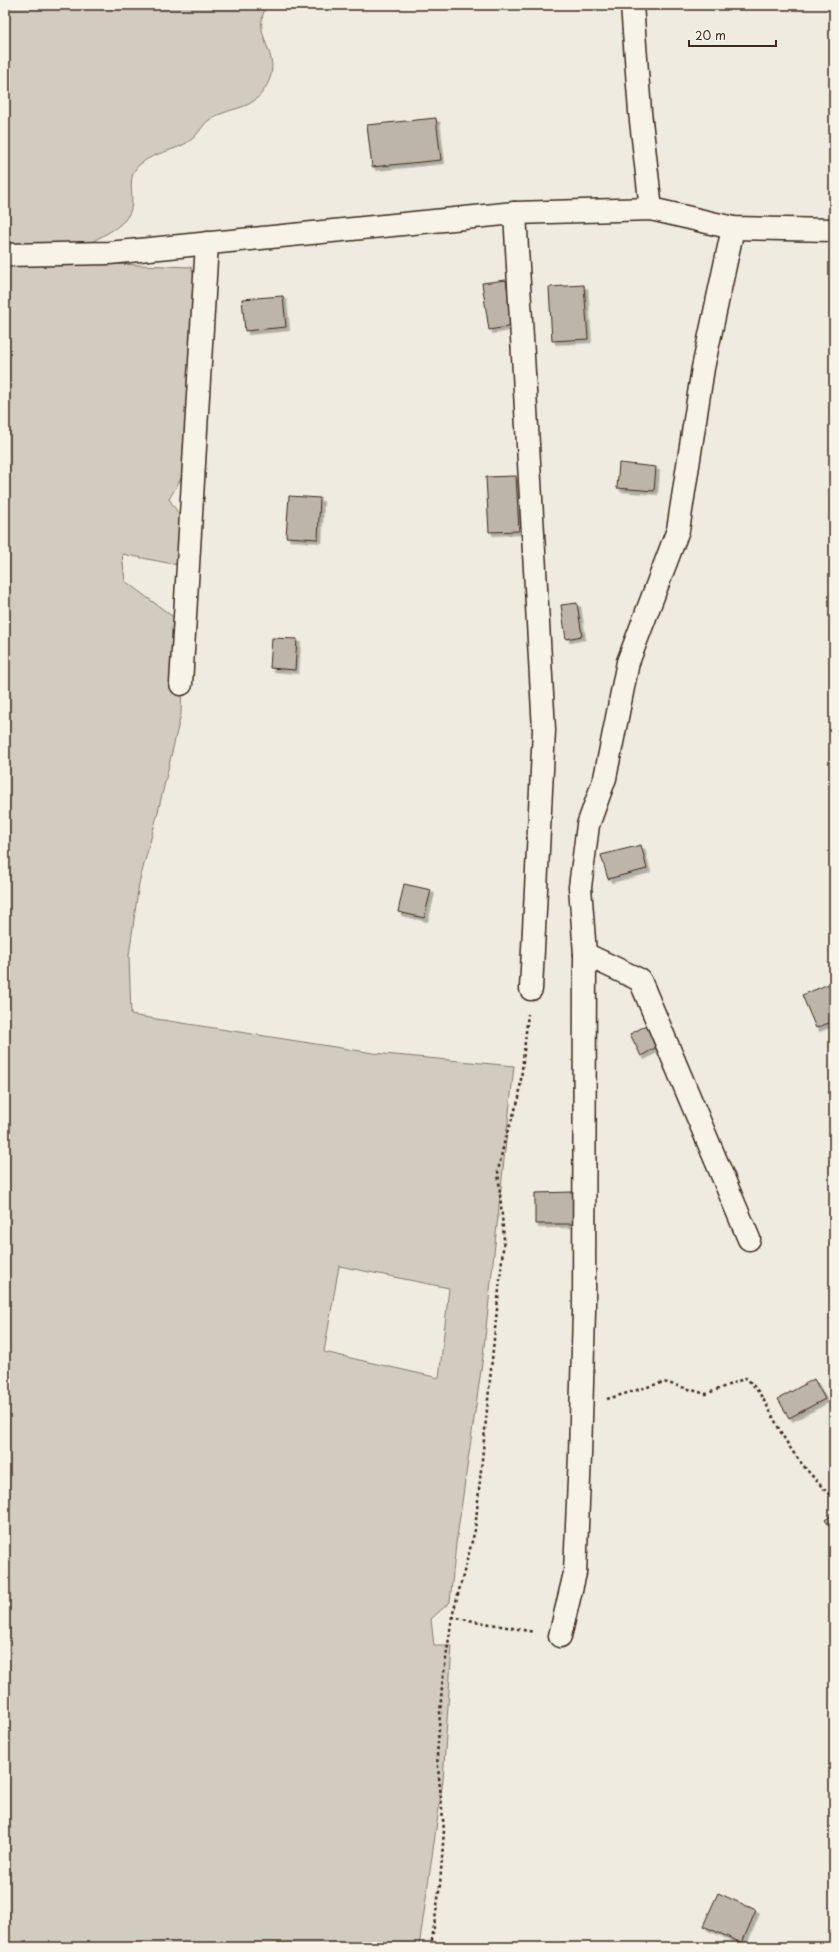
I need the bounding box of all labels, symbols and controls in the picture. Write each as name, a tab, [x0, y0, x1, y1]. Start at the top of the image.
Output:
scale bar	[689, 22, 776, 48]
text: 20 m	[695, 26, 726, 44]

